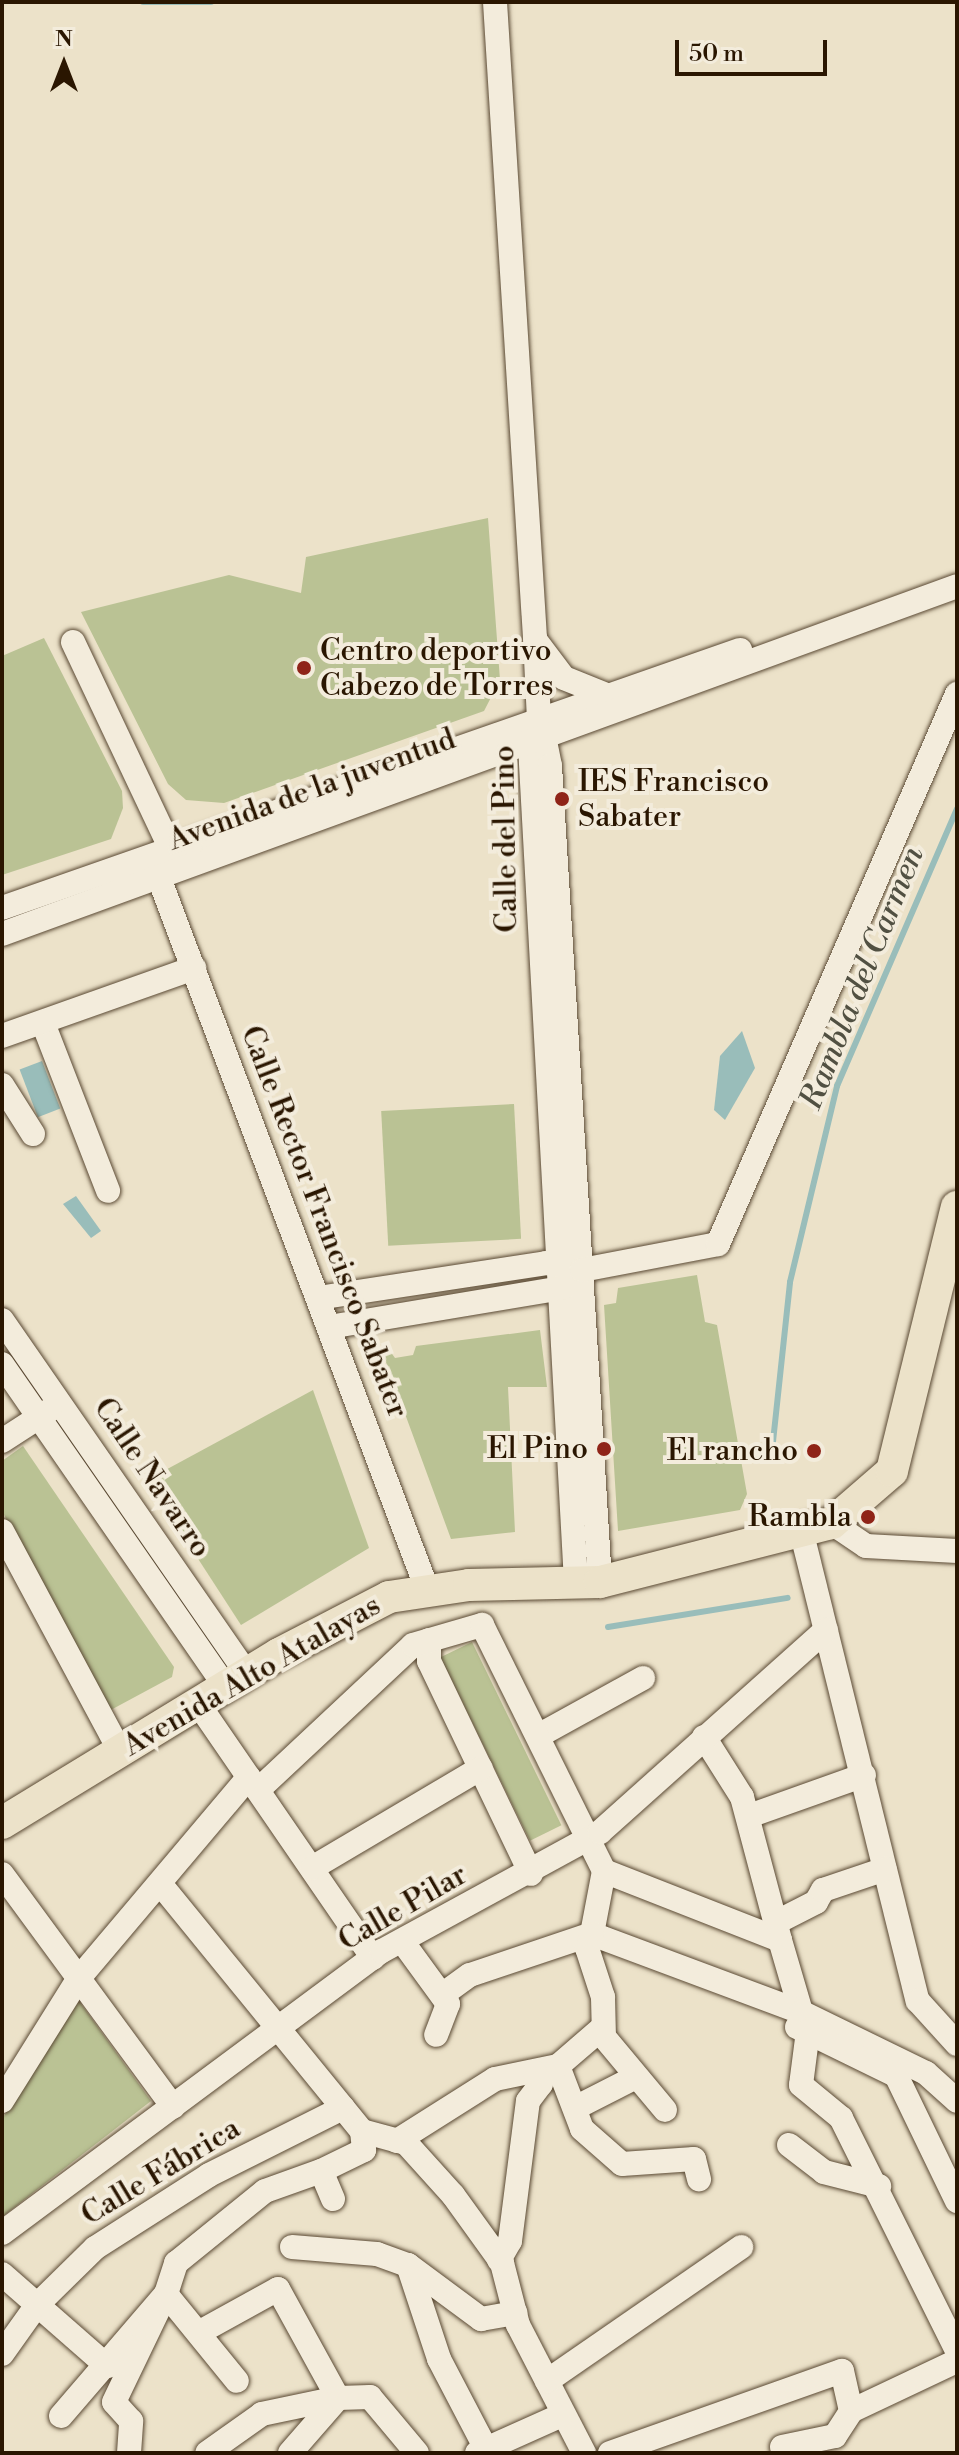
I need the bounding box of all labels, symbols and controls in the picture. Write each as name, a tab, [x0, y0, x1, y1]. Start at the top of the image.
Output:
north arrow	[24, 24, 104, 104]
scale bar	[679, 24, 831, 74]
text: N	[55, 26, 73, 53]
text: 50 m	[689, 39, 744, 69]
place label: Centro deportivo Cabezo de Torres	[320, 633, 554, 704]
marker: Centro deportivo Cabezo de Torres	[295, 659, 313, 677]
street label: Avenida de la juventud	[164, 721, 460, 859]
street label: Calle del Pino	[486, 745, 526, 933]
place label: IES Francisco Sabater	[578, 764, 769, 834]
marker: IES Francisco Sabater	[553, 790, 571, 808]
water label: Rambla del Carmen	[792, 841, 932, 1115]
street label: Calle Rector Francisco Sabater	[233, 1021, 415, 1423]
street label: Calle Navarro	[85, 1391, 219, 1565]
place label: El Pino	[487, 1431, 588, 1467]
place label: El rancho	[667, 1433, 798, 1469]
marker: El Pino	[595, 1440, 613, 1458]
marker: El rancho	[805, 1442, 823, 1460]
place label: Rambla	[748, 1499, 852, 1535]
marker: Rambla	[859, 1508, 877, 1526]
street label: Avenida Alto Atalayas	[117, 1588, 387, 1764]
street label: Calle Pilar	[332, 1857, 474, 1959]
street label: Calle Fábrica	[75, 2111, 247, 2233]

